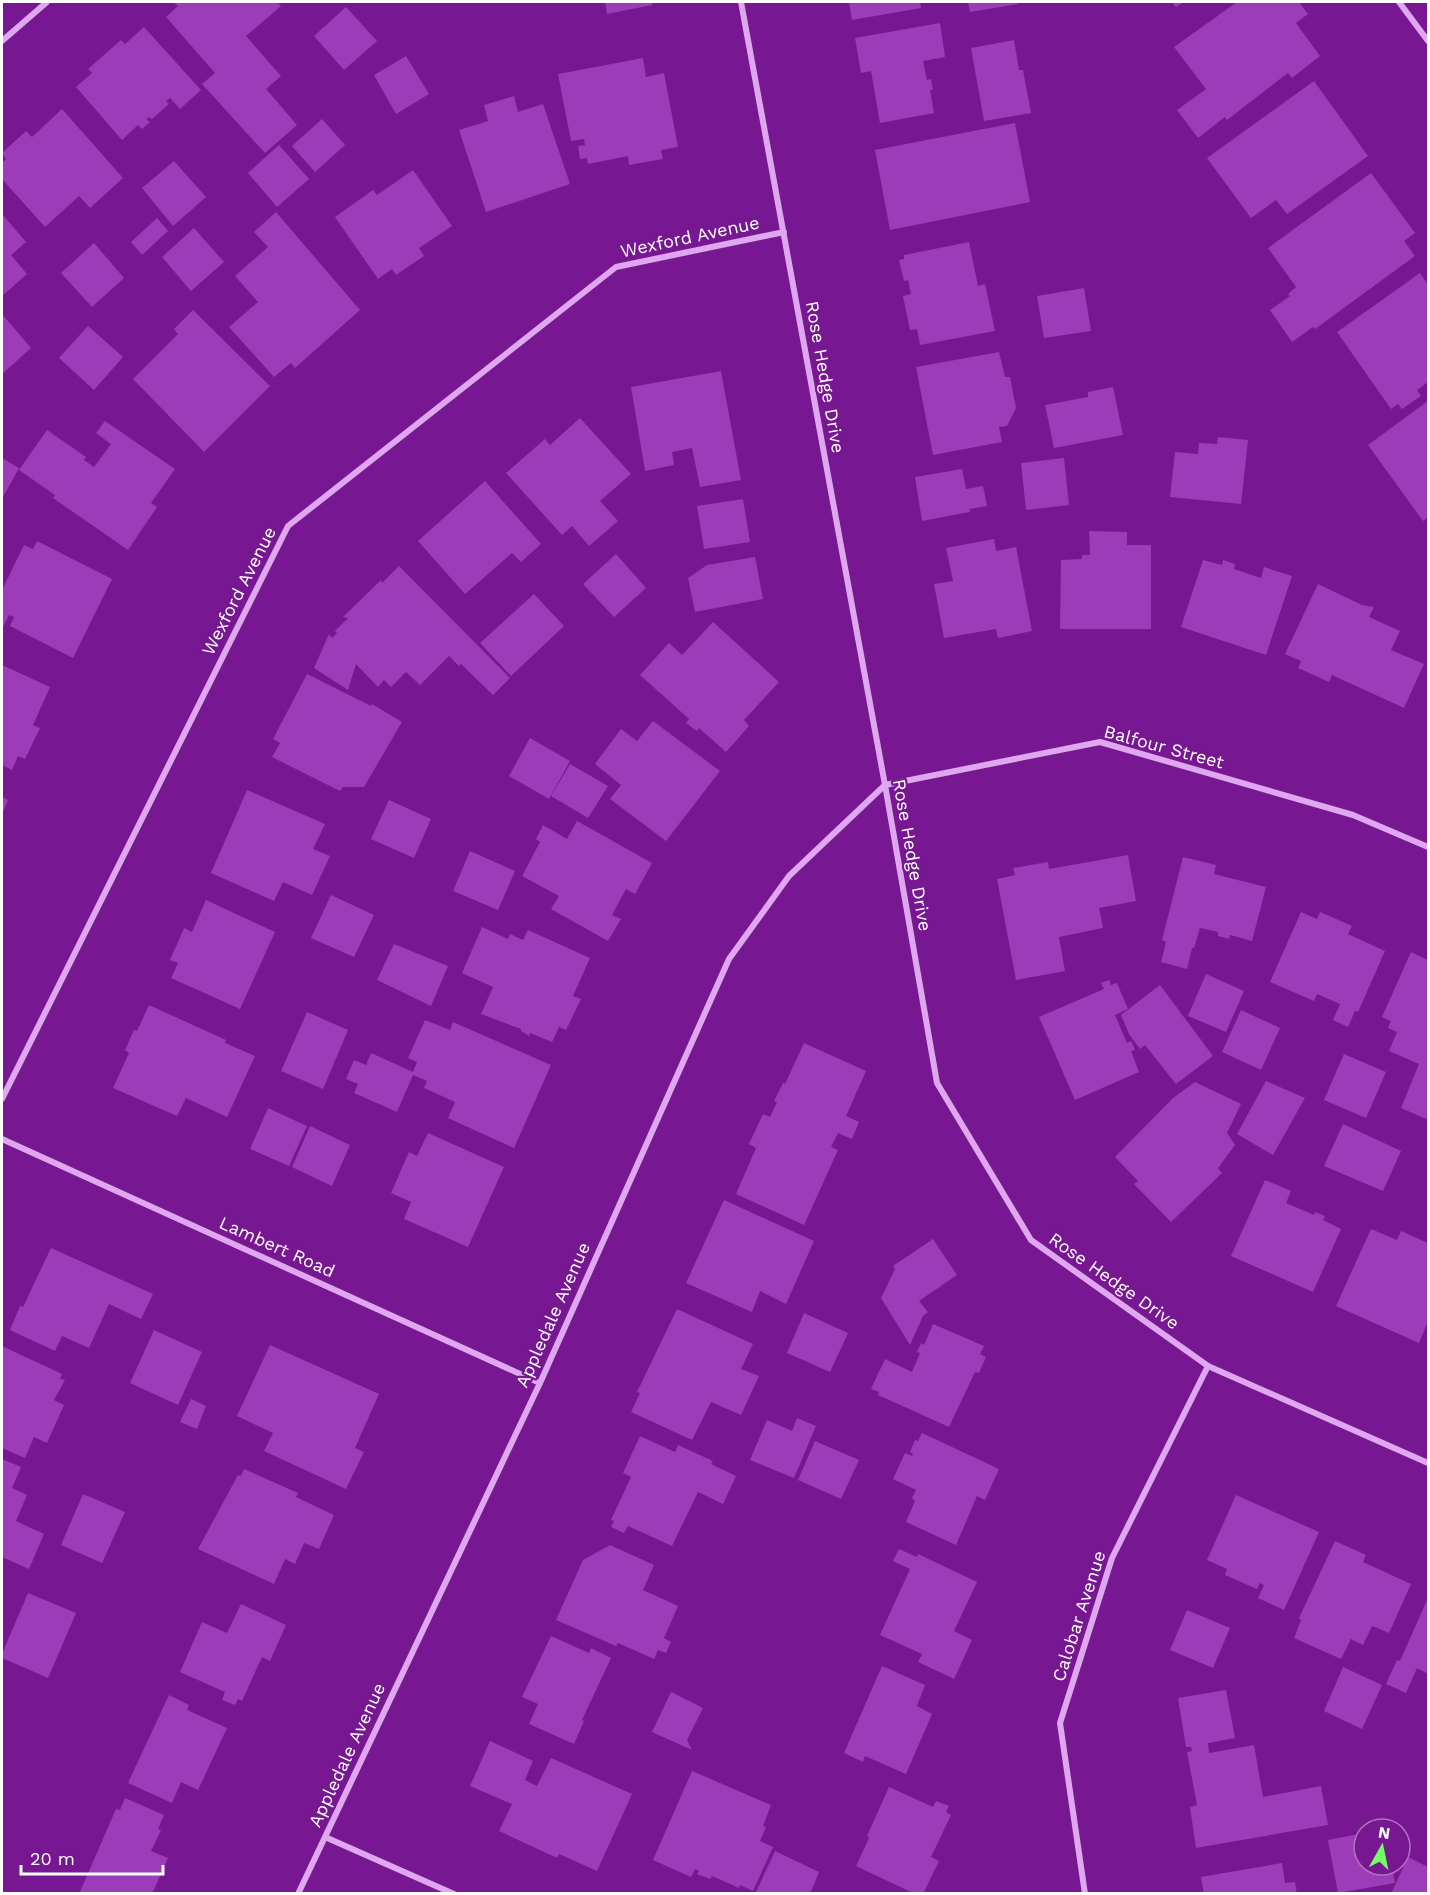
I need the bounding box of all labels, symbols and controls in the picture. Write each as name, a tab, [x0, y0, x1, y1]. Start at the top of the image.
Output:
street label: Wexford Avenue	[619, 212, 761, 261]
street label: Rose Hedge Drive	[802, 299, 849, 455]
street label: Wexford Avenue	[197, 523, 280, 659]
street label: Balfour Street	[1102, 720, 1227, 773]
street label: Rose Hedge Drive	[889, 777, 936, 933]
street label: Lambert Road	[216, 1212, 338, 1281]
street label: Rose Hedge Drive	[1045, 1228, 1183, 1333]
street label: Appledale Avenue	[511, 1239, 594, 1391]
street label: Calobar Avenue	[1047, 1548, 1110, 1684]
street label: Appledale Avenue	[304, 1679, 389, 1830]
north arrow	[1352, 1817, 1412, 1877]
text: N	[1377, 1822, 1392, 1843]
scale bar	[21, 1838, 164, 1876]
text: 20 m	[30, 1848, 75, 1869]

